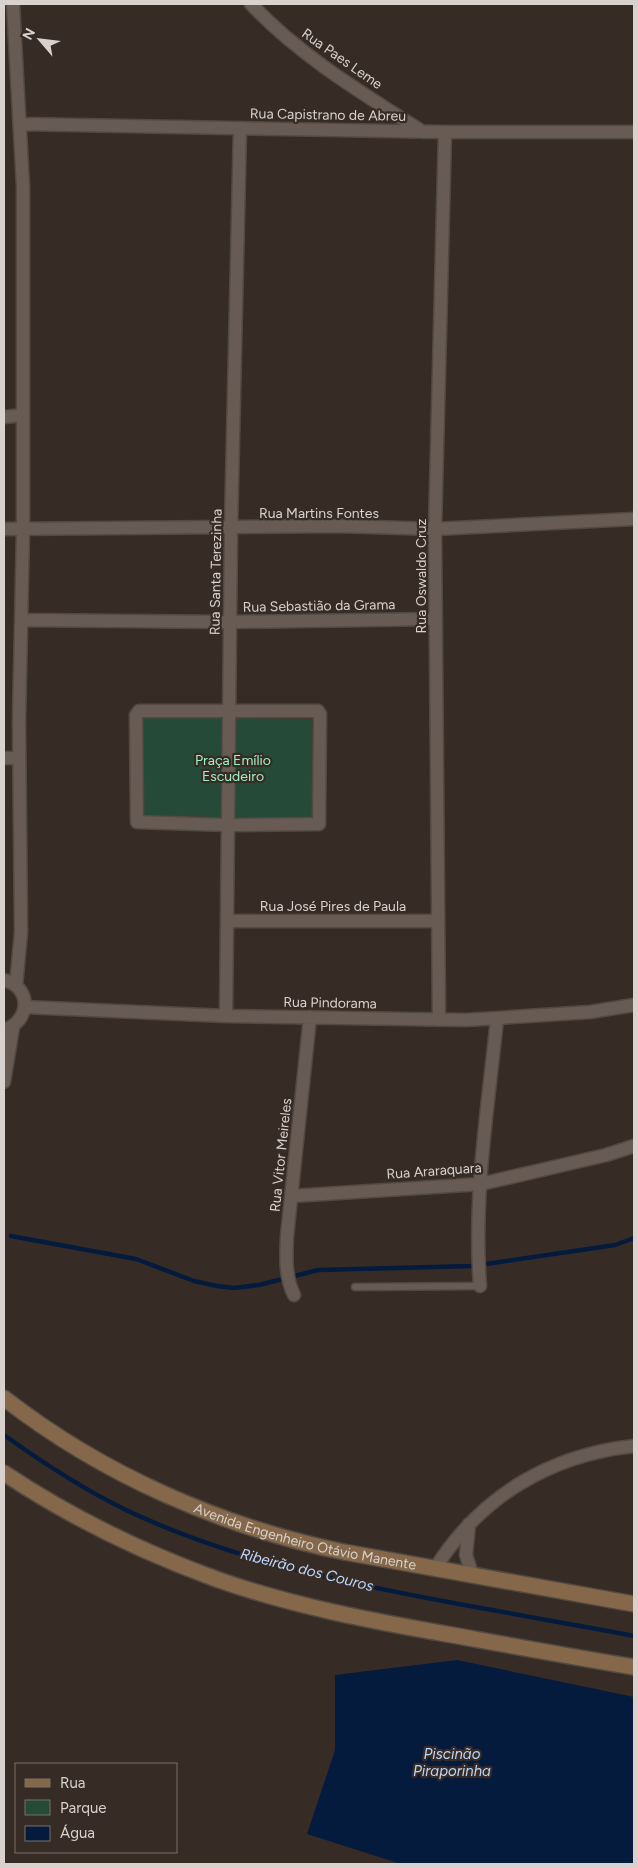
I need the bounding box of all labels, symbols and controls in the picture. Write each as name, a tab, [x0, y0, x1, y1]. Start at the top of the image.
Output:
north arrow	[15, 15, 65, 65]
text: N	[19, 25, 39, 43]
street label: Rua Paes Leme	[298, 25, 386, 93]
street label: Rua Capistrano de Abreu	[250, 105, 406, 125]
street label: Rua Martins Fontes	[259, 505, 379, 522]
street label: Rua Santa Terezinha	[206, 509, 226, 635]
street label: Rua Oswaldo Cruz	[413, 518, 430, 633]
street label: Rua Sebastião da Grama	[242, 596, 396, 616]
park label: Praça Emílio Escudeiro	[195, 752, 271, 785]
street label: Rua José Pires de Paula	[260, 898, 406, 915]
street label: Rua Pindorama	[283, 994, 377, 1012]
street label: Rua Vitor Meireles	[267, 1097, 295, 1213]
street label: Rua Araraquara	[386, 1159, 482, 1183]
street label: Avenida Engenheiro Otávio Manente	[192, 1499, 418, 1573]
water label: Ribeirão dos Couros	[238, 1545, 376, 1595]
water label: Piscinão Piraporinha	[413, 1745, 491, 1780]
legend	[15, 1763, 178, 1853]
text: Rua	[60, 1774, 85, 1792]
text: Parque	[60, 1799, 107, 1817]
text: Água	[60, 1824, 95, 1842]

